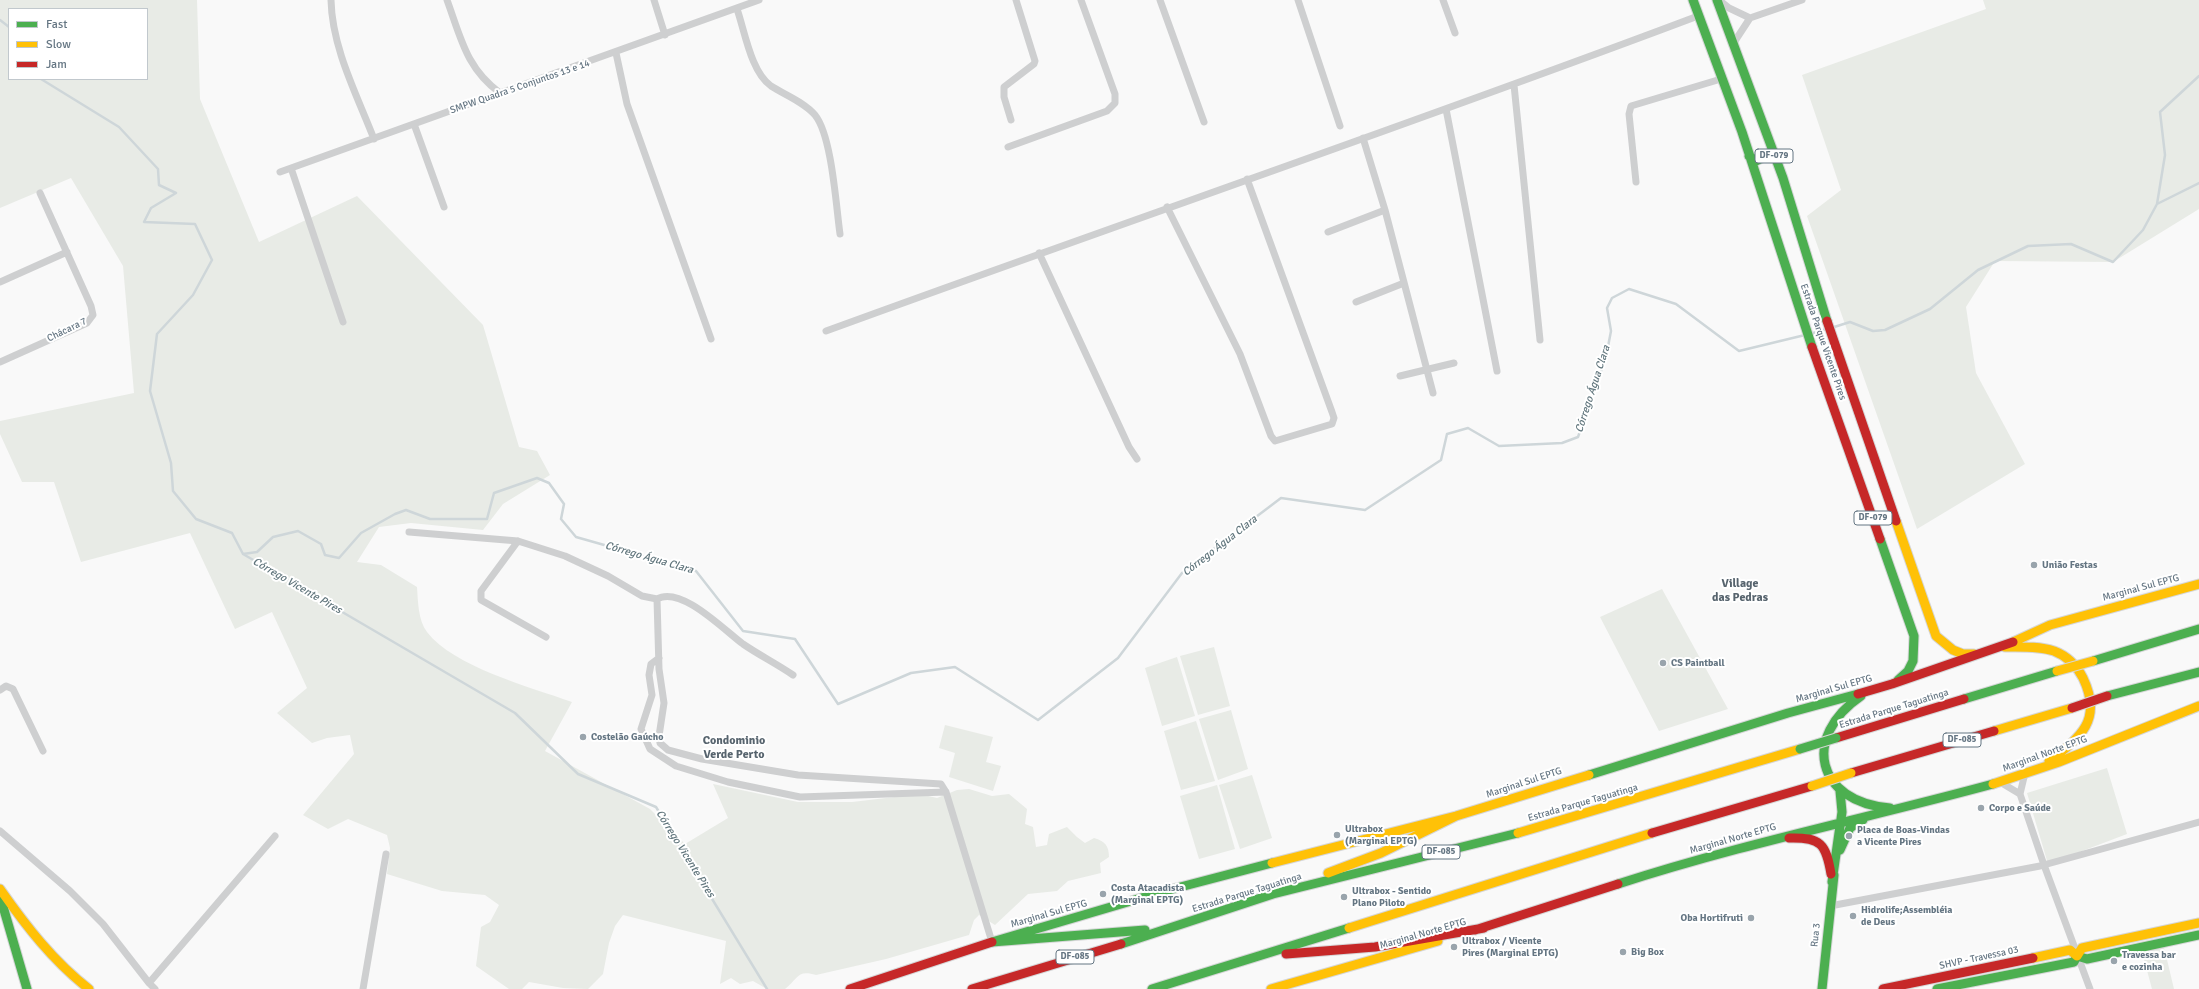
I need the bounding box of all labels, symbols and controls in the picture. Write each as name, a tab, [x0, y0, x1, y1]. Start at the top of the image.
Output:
legend	[8, 8, 148, 80]
text: Fast	[46, 17, 67, 32]
text: Slow	[46, 37, 71, 52]
text: Jam	[46, 57, 67, 72]
street label: SMPW Quadra 5 Conjuntos 13 e 14	[448, 57, 592, 117]
road number: DF-079	[1755, 149, 1793, 163]
street label: Estrada Parque Vicente Pires	[1797, 282, 1849, 402]
street label: Chácara 7	[45, 315, 89, 345]
water label: Córrego Água Clara	[1573, 344, 1613, 434]
road number: DF-079	[1854, 511, 1892, 525]
water label: Córrego Água Clara	[1180, 513, 1260, 579]
water label: Córrego Água Clara	[603, 539, 695, 577]
water label: Córrego Vicente Pires	[250, 555, 344, 617]
place label: União Festas	[2042, 559, 2097, 571]
marker: União Festas	[2029, 560, 2039, 570]
street label: Marginal Sul EPTG	[2101, 572, 2181, 604]
district label: Village das Pedras	[1712, 577, 1768, 605]
place label: CS Paintball	[1671, 657, 1725, 669]
marker: CS Paintball	[1658, 658, 1668, 668]
street label: Marginal Sul EPTG	[1794, 672, 1874, 706]
street label: Estrada Parque Taguatinga	[1838, 687, 1950, 731]
place label: Costelão Gaúcho	[591, 731, 664, 743]
marker: Costelão Gaúcho	[578, 732, 588, 742]
road number: DF-085	[1943, 733, 1981, 747]
street label: Marginal Norte EPTG	[2001, 733, 2089, 775]
district label: Condominio Verde Perto	[703, 734, 765, 762]
street label: Marginal Sul EPTG	[1485, 765, 1563, 801]
street label: Estrada Parque Taguatinga	[1527, 782, 1639, 824]
place label: Corpo e Saúde	[1989, 802, 2051, 814]
marker: Corpo e Saúde	[1976, 803, 1986, 813]
water label: Córrego Vicente Pires	[653, 808, 717, 900]
street label: Marginal Norte EPTG	[1688, 821, 1778, 857]
place label: Ultrabox (Marginal EPTG)	[1345, 823, 1417, 846]
place label: Placa de Boas-Vindas a Vicente Pires	[1857, 824, 1950, 848]
marker: Ultrabox (Marginal EPTG)	[1332, 830, 1342, 840]
marker: Placa de Boas-Vindas a Vicente Pires	[1844, 831, 1854, 841]
road number: DF-085	[1422, 845, 1460, 859]
street label: Estrada Parque Taguatinga	[1191, 871, 1303, 915]
place label: Costa Atacadista (Marginal EPTG)	[1111, 882, 1184, 906]
place label: Ultrabox - Sentido Plano Piloto	[1352, 885, 1431, 908]
marker: Costa Atacadista (Marginal EPTG)	[1098, 889, 1108, 899]
marker: Ultrabox - Sentido Plano Piloto	[1339, 892, 1349, 902]
street label: Marginal Sul EPTG	[1009, 897, 1089, 931]
place label: Hidrolife;Assembléia de Deus	[1861, 904, 1952, 928]
marker: Hidrolife;Assembléia de Deus	[1848, 911, 1858, 921]
place label: Oba Hortifruti	[1680, 912, 1743, 924]
marker: Oba Hortifruti	[1746, 913, 1756, 923]
street label: Marginal Norte EPTG	[1378, 916, 1468, 952]
street label: Rua 3	[1809, 922, 1823, 948]
place label: Ultrabox / Vicente Pires (Marginal EPTG)	[1462, 935, 1558, 958]
marker: Ultrabox / Vicente Pires (Marginal EPTG)	[1449, 942, 1459, 952]
street label: SHVP - Travessa 03	[1938, 944, 2020, 972]
place label: Big Box	[1631, 946, 1664, 958]
marker: Big Box	[1618, 947, 1628, 957]
place label: Travessa bar e cozinha	[2122, 949, 2176, 972]
road number: DF-085	[1056, 950, 1094, 964]
marker: Travessa bar e cozinha	[2109, 956, 2119, 966]

